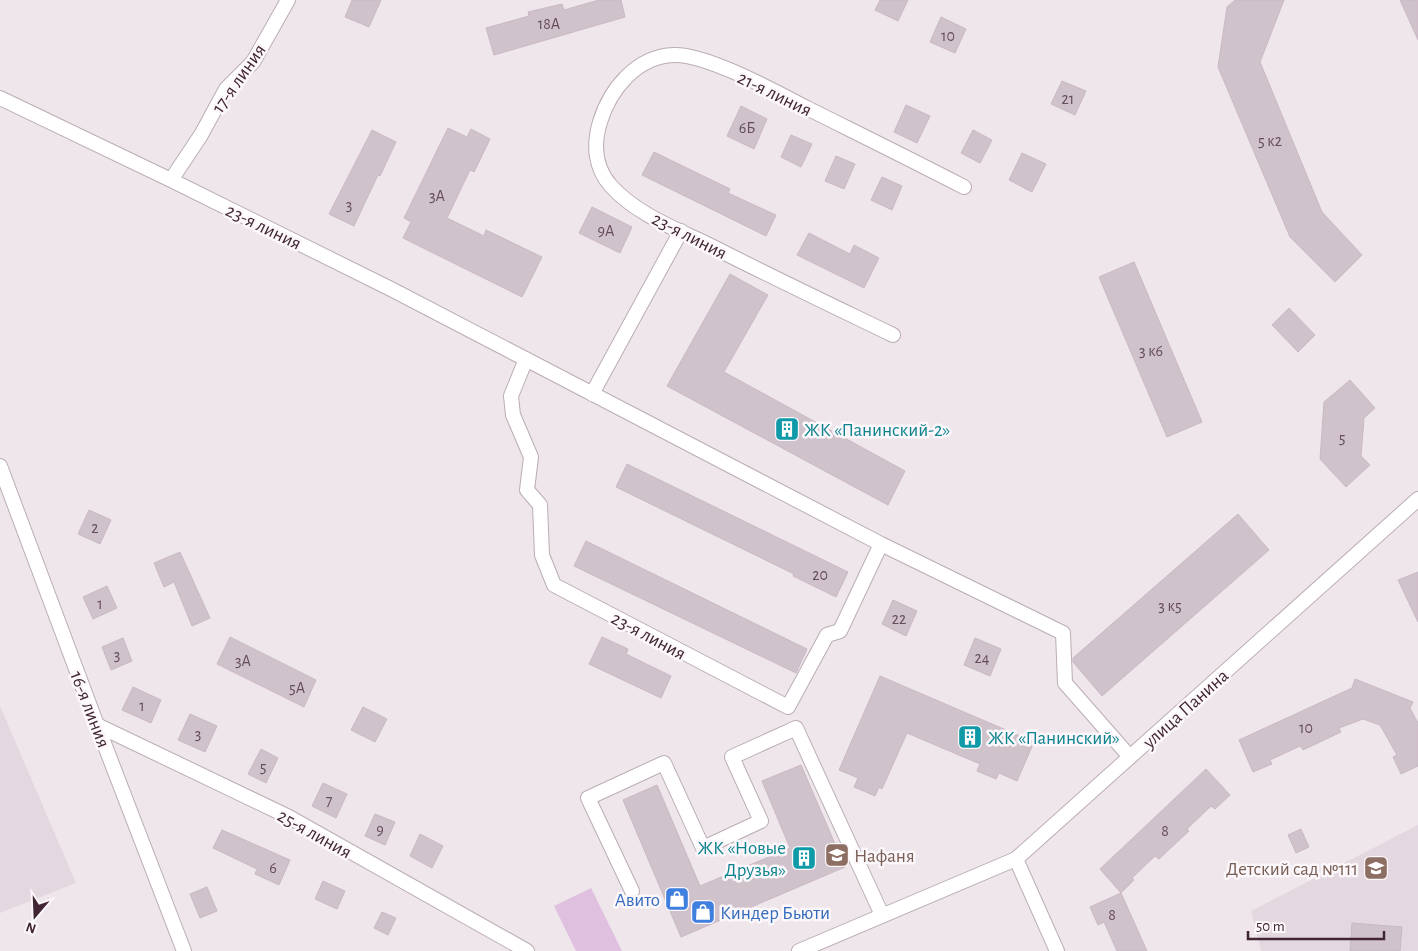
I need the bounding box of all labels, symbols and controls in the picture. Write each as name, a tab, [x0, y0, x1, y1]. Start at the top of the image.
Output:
house number: 18А	[538, 16, 561, 32]
house number: 10	[941, 28, 955, 44]
street label: 17-я линия	[209, 41, 270, 117]
street label: 21-я линия	[734, 68, 815, 120]
house number: 21	[1062, 91, 1074, 107]
house number: 6Б	[739, 120, 755, 136]
house number: 5 к2	[1258, 133, 1282, 149]
house number: 3А	[429, 188, 446, 204]
house number: 3	[346, 197, 352, 213]
street label: 23-я линия	[223, 201, 304, 254]
street label: 23-я линия	[649, 209, 730, 263]
house number: 9А	[598, 223, 615, 239]
house number: 3 к6	[1139, 343, 1163, 359]
building icon: ЖК «Панинский-2»	[774, 416, 800, 442]
place label: ЖК «Панинский-2»	[804, 421, 950, 440]
house number: 5	[1339, 430, 1345, 446]
house number: 2	[91, 520, 99, 536]
house number: 20	[812, 567, 828, 583]
house number: 1	[97, 596, 103, 612]
house number: 3 к5	[1158, 598, 1182, 614]
street label: 23-я линия	[608, 609, 689, 664]
house number: 22	[892, 611, 906, 627]
house number: 3	[114, 647, 120, 663]
house number: 24	[975, 650, 990, 666]
house number: 3А	[235, 653, 252, 669]
street label: улица Панина	[1139, 666, 1233, 753]
street label: 16-я линия	[66, 669, 113, 750]
house number: 5А	[289, 680, 306, 696]
house number: 1	[139, 698, 145, 714]
house number: 10	[1299, 720, 1313, 736]
building icon: ЖК «Панинский»	[957, 724, 983, 750]
house number: 3	[195, 726, 201, 742]
place label: ЖК «Панинский»	[988, 729, 1120, 748]
house number: 5	[260, 759, 266, 775]
house number: 7	[326, 793, 333, 809]
street label: 25-я линия	[274, 806, 355, 862]
house number: 9	[376, 822, 384, 838]
house number: 8	[1161, 823, 1169, 839]
place label: ЖК «Новые Друзья»	[697, 839, 786, 880]
school or university icon: Нафаня	[824, 842, 850, 868]
building icon: ЖК «Новые Друзья»	[791, 845, 817, 871]
place label: Нафаня	[854, 847, 915, 866]
school or university icon: Детский сад №111	[1363, 855, 1389, 881]
house number: 6	[269, 860, 277, 876]
place label: Детский сад №111	[1226, 860, 1358, 879]
shop icon: Авито	[664, 886, 690, 912]
north arrow	[10, 891, 60, 941]
place label: Авито	[615, 891, 660, 910]
shop icon: Киндер Бьюти	[690, 899, 716, 925]
place label: Киндер Бьюти	[720, 904, 830, 923]
house number: 8	[1108, 907, 1116, 923]
scale bar	[1248, 908, 1384, 940]
text: N	[24, 919, 38, 936]
text: 50 m	[1256, 919, 1285, 934]

